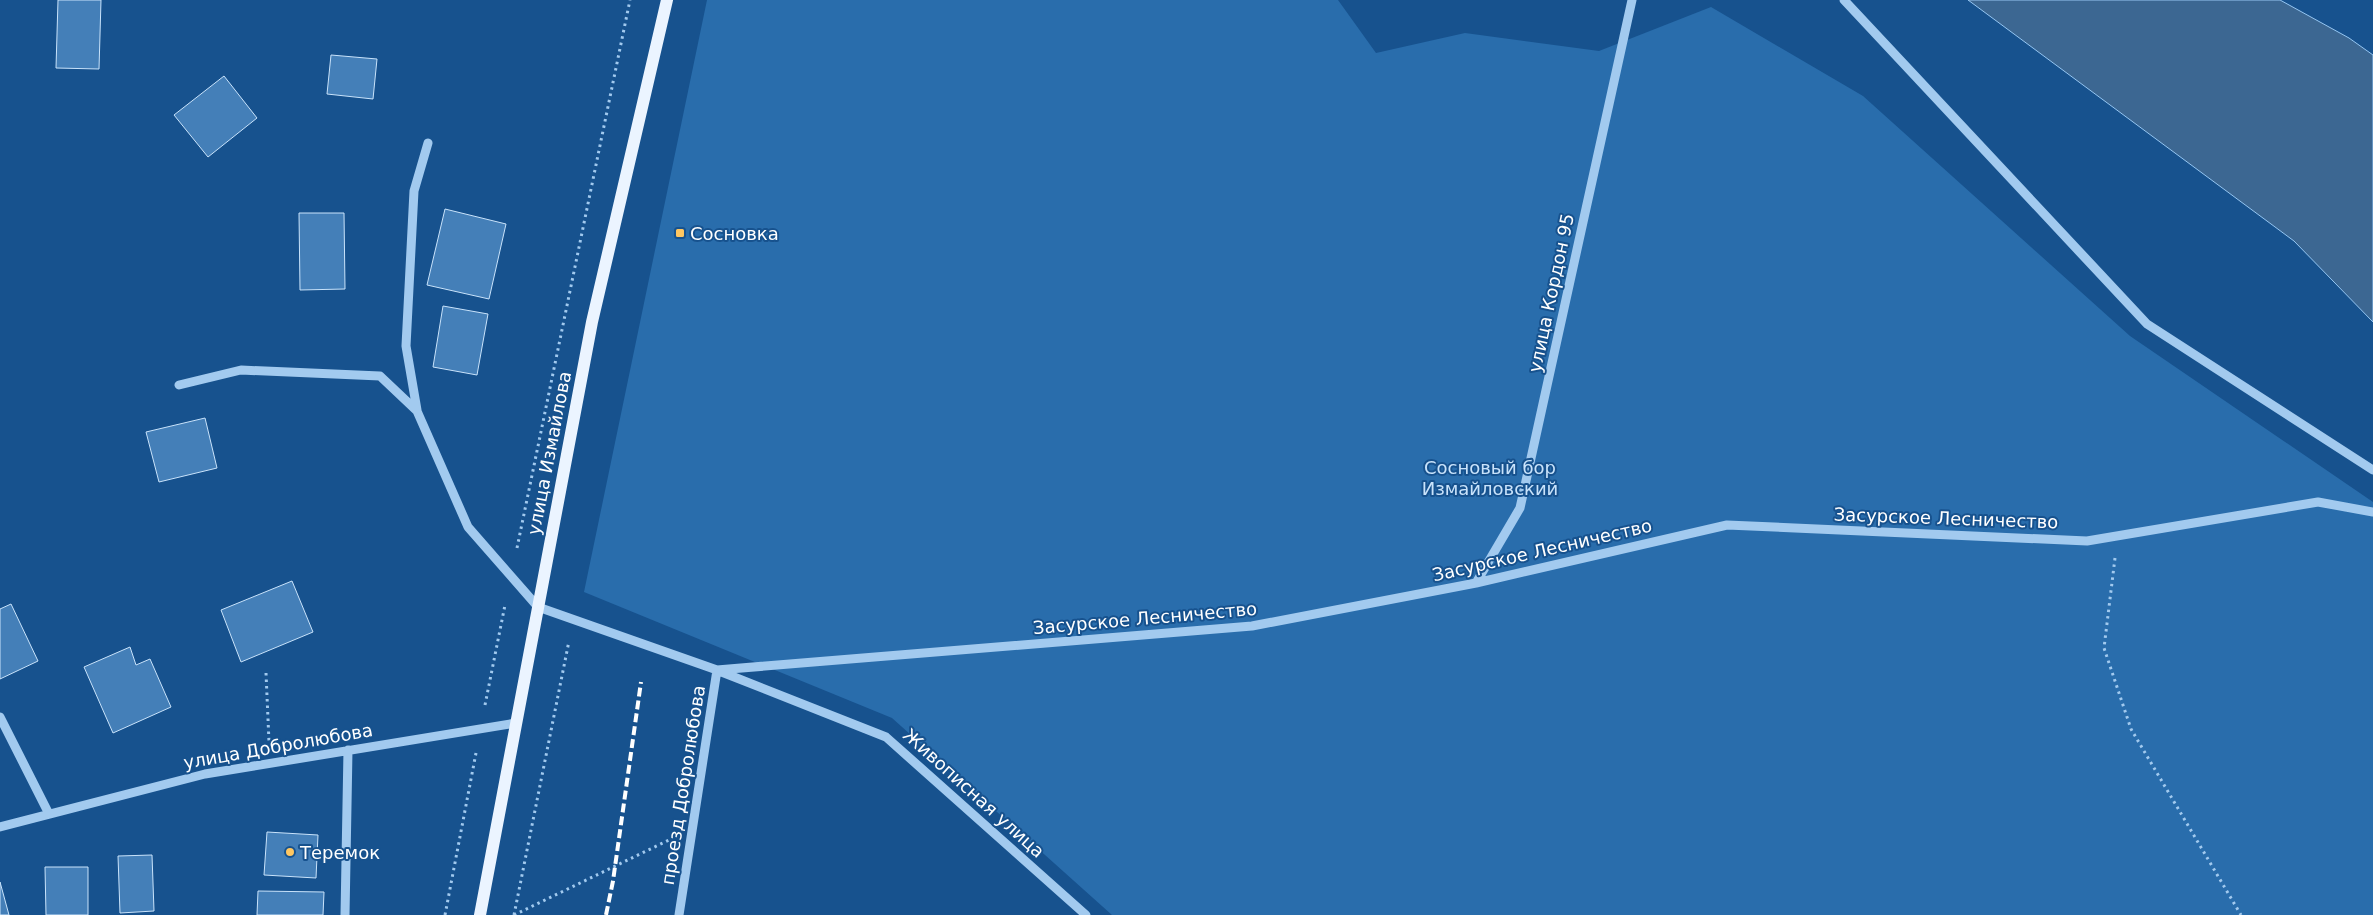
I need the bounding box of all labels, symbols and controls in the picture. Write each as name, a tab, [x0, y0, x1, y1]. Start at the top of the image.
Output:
street label: улица Кордон 95	[1524, 212, 1578, 374]
place label: Сосновка	[690, 223, 779, 244]
marker: Сосновка	[674, 227, 686, 239]
street label: улица Измайлова	[523, 369, 575, 537]
park label: Сосновый бор Измайловский	[1422, 457, 1558, 499]
street label: Засурское Лесничество	[1833, 504, 2059, 532]
street label: Засурское Лесничество	[1430, 514, 1654, 586]
street label: Засурское Лесничество	[1032, 598, 1258, 638]
street label: проезд Добролюбова	[657, 684, 709, 886]
street label: улица Добролюбова	[182, 719, 374, 773]
street label: Живописная улица	[899, 724, 1049, 862]
place label: Теремок	[299, 842, 380, 863]
marker: Теремок	[284, 846, 296, 858]

